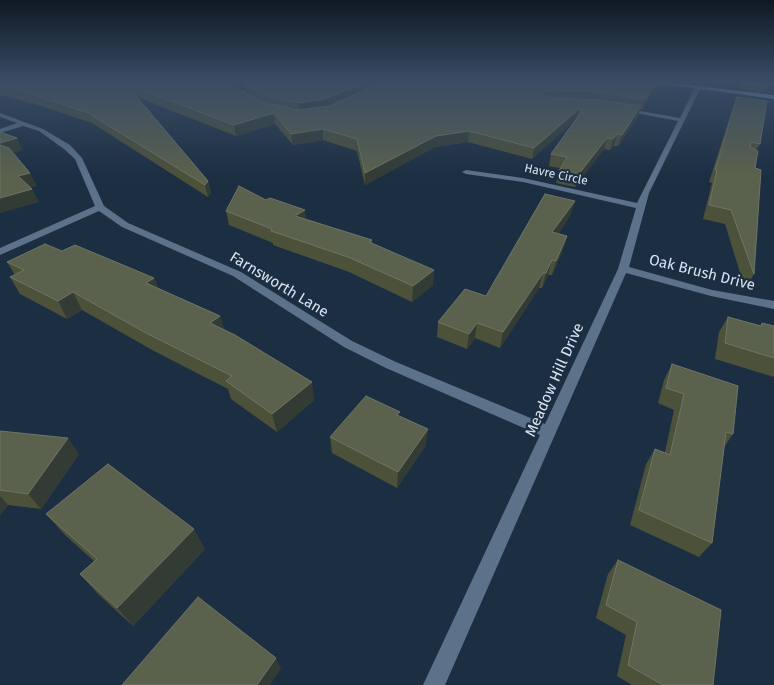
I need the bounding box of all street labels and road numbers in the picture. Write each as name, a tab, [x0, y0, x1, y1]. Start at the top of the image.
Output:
street label: Havre Circle	[523, 161, 589, 189]
street label: Farnsworth Lane	[226, 248, 332, 322]
street label: Oak Brush Drive	[647, 251, 757, 295]
street label: Meadow Hill Drive	[522, 320, 588, 440]

